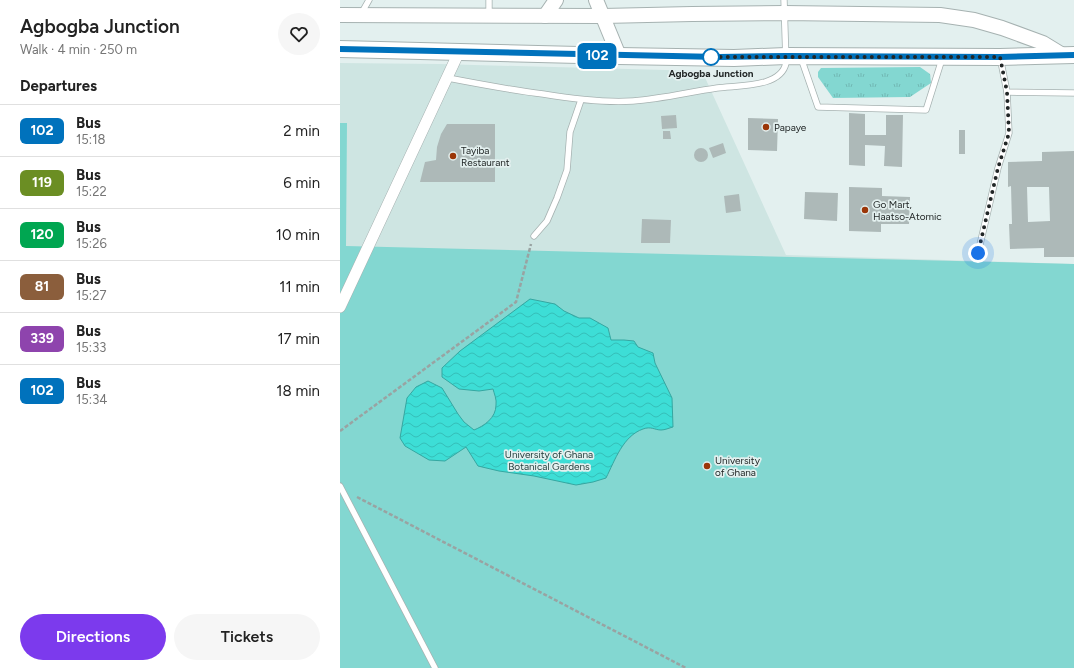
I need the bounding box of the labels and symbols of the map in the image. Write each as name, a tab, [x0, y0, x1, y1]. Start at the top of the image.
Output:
line badge: 102	[574, 43, 620, 69]
marker: Agbogba Junction	[702, 48, 720, 66]
place label: Agbogba Junction	[669, 67, 754, 80]
place label: Papaye	[774, 121, 807, 134]
marker: Papaye	[761, 122, 771, 132]
place label: Tayiba Restaurant	[461, 144, 510, 169]
marker: Tayiba Restaurant	[448, 151, 458, 161]
place label: Go Mart, Haatso-Atomic	[873, 198, 942, 223]
marker: Go Mart, Haatso-Atomic	[860, 205, 870, 215]
your location	[968, 243, 988, 263]
park label: University of Ghana Botanical Gardens	[505, 448, 593, 473]
place label: University of Ghana	[715, 454, 761, 479]
marker: University of Ghana	[702, 461, 712, 471]

